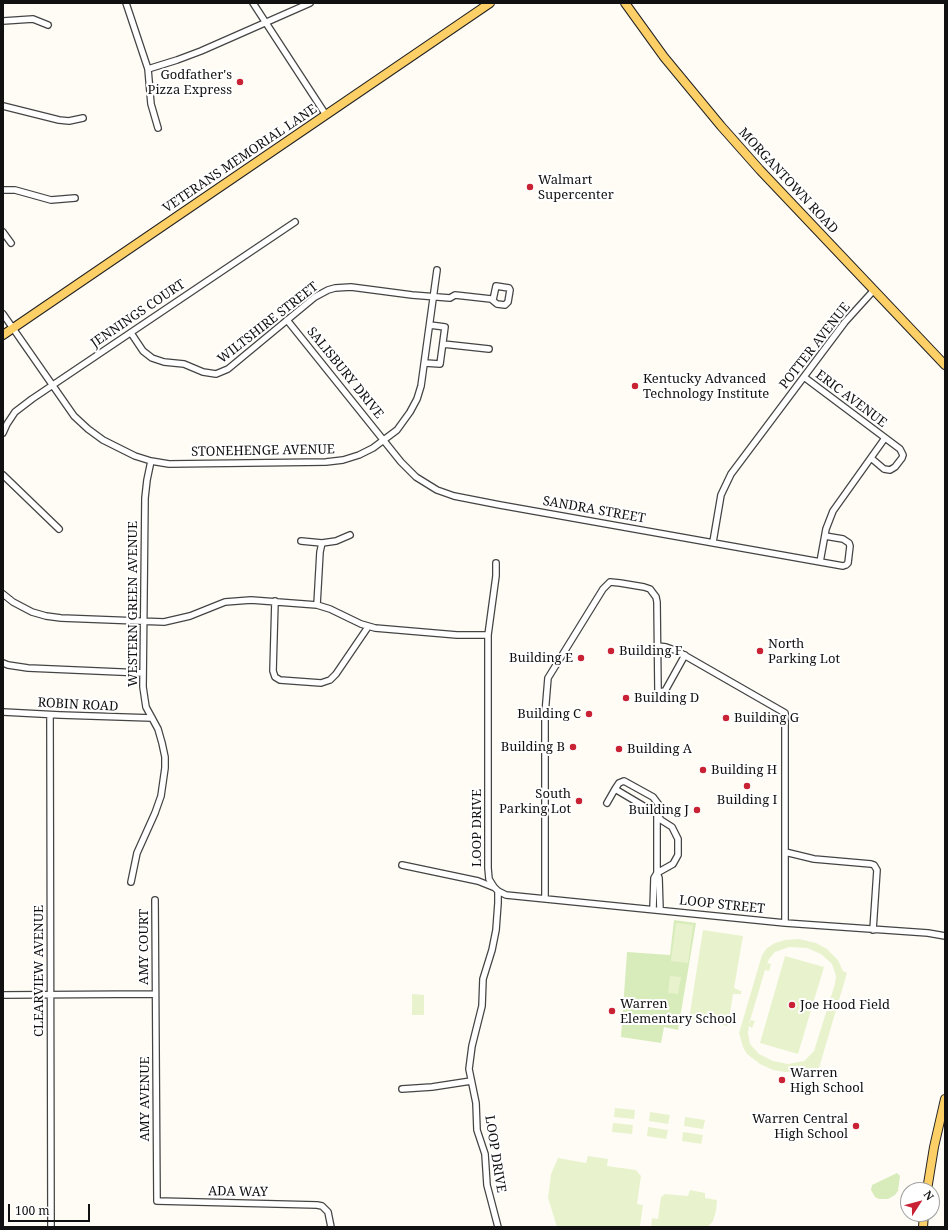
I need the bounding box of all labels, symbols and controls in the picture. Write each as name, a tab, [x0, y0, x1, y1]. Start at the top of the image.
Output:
place label: Godfather's Pizza Express	[148, 67, 232, 98]
marker: Godfather's Pizza Express	[235, 77, 245, 87]
street label: VETERANS MEMORIAL LANE	[160, 102, 320, 216]
street label: MORGANTOWN ROAD	[735, 125, 841, 237]
place label: Walmart Supercenter	[538, 172, 614, 203]
marker: Walmart Supercenter	[525, 182, 535, 192]
street label: JENNINGS COURT	[88, 277, 188, 351]
street label: WILTSHIRE STREET	[215, 279, 321, 367]
street label: POTTER AVENUE	[776, 300, 854, 392]
street label: SALISBURY DRIVE	[303, 324, 387, 422]
street label: ERIC AVENUE	[812, 367, 890, 431]
place label: Kentucky Advanced Technology Institute	[643, 371, 769, 402]
marker: Kentucky Advanced Technology Institute	[630, 381, 640, 391]
street label: STONEHENGE AVENUE	[191, 442, 335, 460]
street label: SANDRA STREET	[541, 493, 647, 527]
street label: WESTERN GREEN AVENUE	[125, 521, 141, 687]
place label: North Parking Lot	[768, 636, 840, 667]
place label: Building F	[619, 643, 683, 659]
marker: Building F	[606, 646, 616, 656]
marker: North Parking Lot	[755, 646, 765, 656]
place label: Building E	[509, 650, 573, 666]
marker: Building E	[576, 653, 586, 663]
place label: Building D	[634, 690, 699, 706]
marker: Building D	[621, 693, 631, 703]
street label: ROBIN ROAD	[37, 695, 119, 715]
place label: Building C	[517, 706, 581, 722]
marker: Building C	[584, 709, 594, 719]
place label: Building G	[734, 710, 799, 726]
marker: Building G	[721, 713, 731, 723]
place label: Building B	[501, 739, 565, 755]
place label: Building A	[627, 741, 692, 757]
marker: Building B	[568, 742, 578, 752]
marker: Building A	[614, 744, 624, 754]
place label: Building H	[711, 762, 777, 778]
marker: Building H	[698, 765, 708, 775]
marker: Building I	[742, 781, 752, 791]
place label: South Parking Lot	[499, 786, 571, 817]
street label: LOOP DRIVE	[469, 789, 485, 867]
place label: Building I	[717, 792, 777, 808]
marker: South Parking Lot	[574, 796, 584, 806]
place label: Building J	[629, 802, 689, 818]
marker: Building J	[692, 805, 702, 815]
street label: LOOP STREET	[678, 893, 766, 917]
street label: CLEARVIEW AVENUE	[31, 905, 47, 1037]
street label: AMY COURT	[136, 909, 152, 985]
place label: Warren Elementary School	[620, 996, 736, 1027]
place label: Joe Hood Field	[800, 997, 890, 1013]
marker: Joe Hood Field	[787, 1000, 797, 1010]
marker: Warren Elementary School	[607, 1006, 617, 1016]
street label: AMY AVENUE	[137, 1056, 153, 1142]
place label: Warren High School	[790, 1065, 864, 1096]
marker: Warren High School	[777, 1075, 787, 1085]
place label: Warren Central High School	[752, 1111, 848, 1142]
street label: LOOP DRIVE	[481, 1114, 509, 1194]
marker: Warren Central High School	[851, 1121, 861, 1131]
north arrow	[900, 1182, 940, 1222]
street label: ADA WAY	[208, 1184, 268, 1200]
text: N	[921, 1187, 938, 1203]
scale bar	[10, 1196, 92, 1222]
text: 100 m	[15, 1202, 50, 1219]

